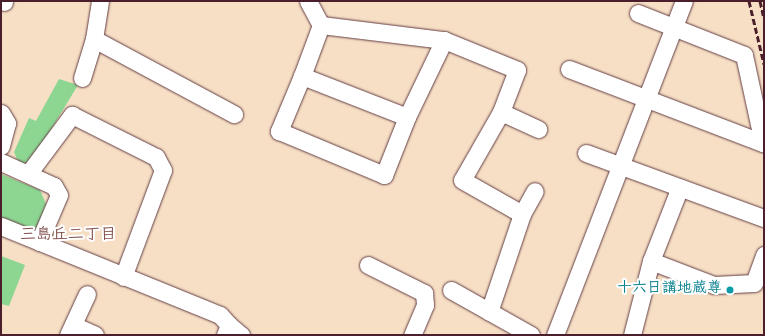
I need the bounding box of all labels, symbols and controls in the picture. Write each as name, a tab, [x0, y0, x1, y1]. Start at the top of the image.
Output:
district label: 三島丘二丁目	[20, 226, 116, 246]
place label: 十六日講地蔵尊	[617, 281, 722, 299]
marker: 十六日講地蔵尊	[725, 285, 735, 295]

